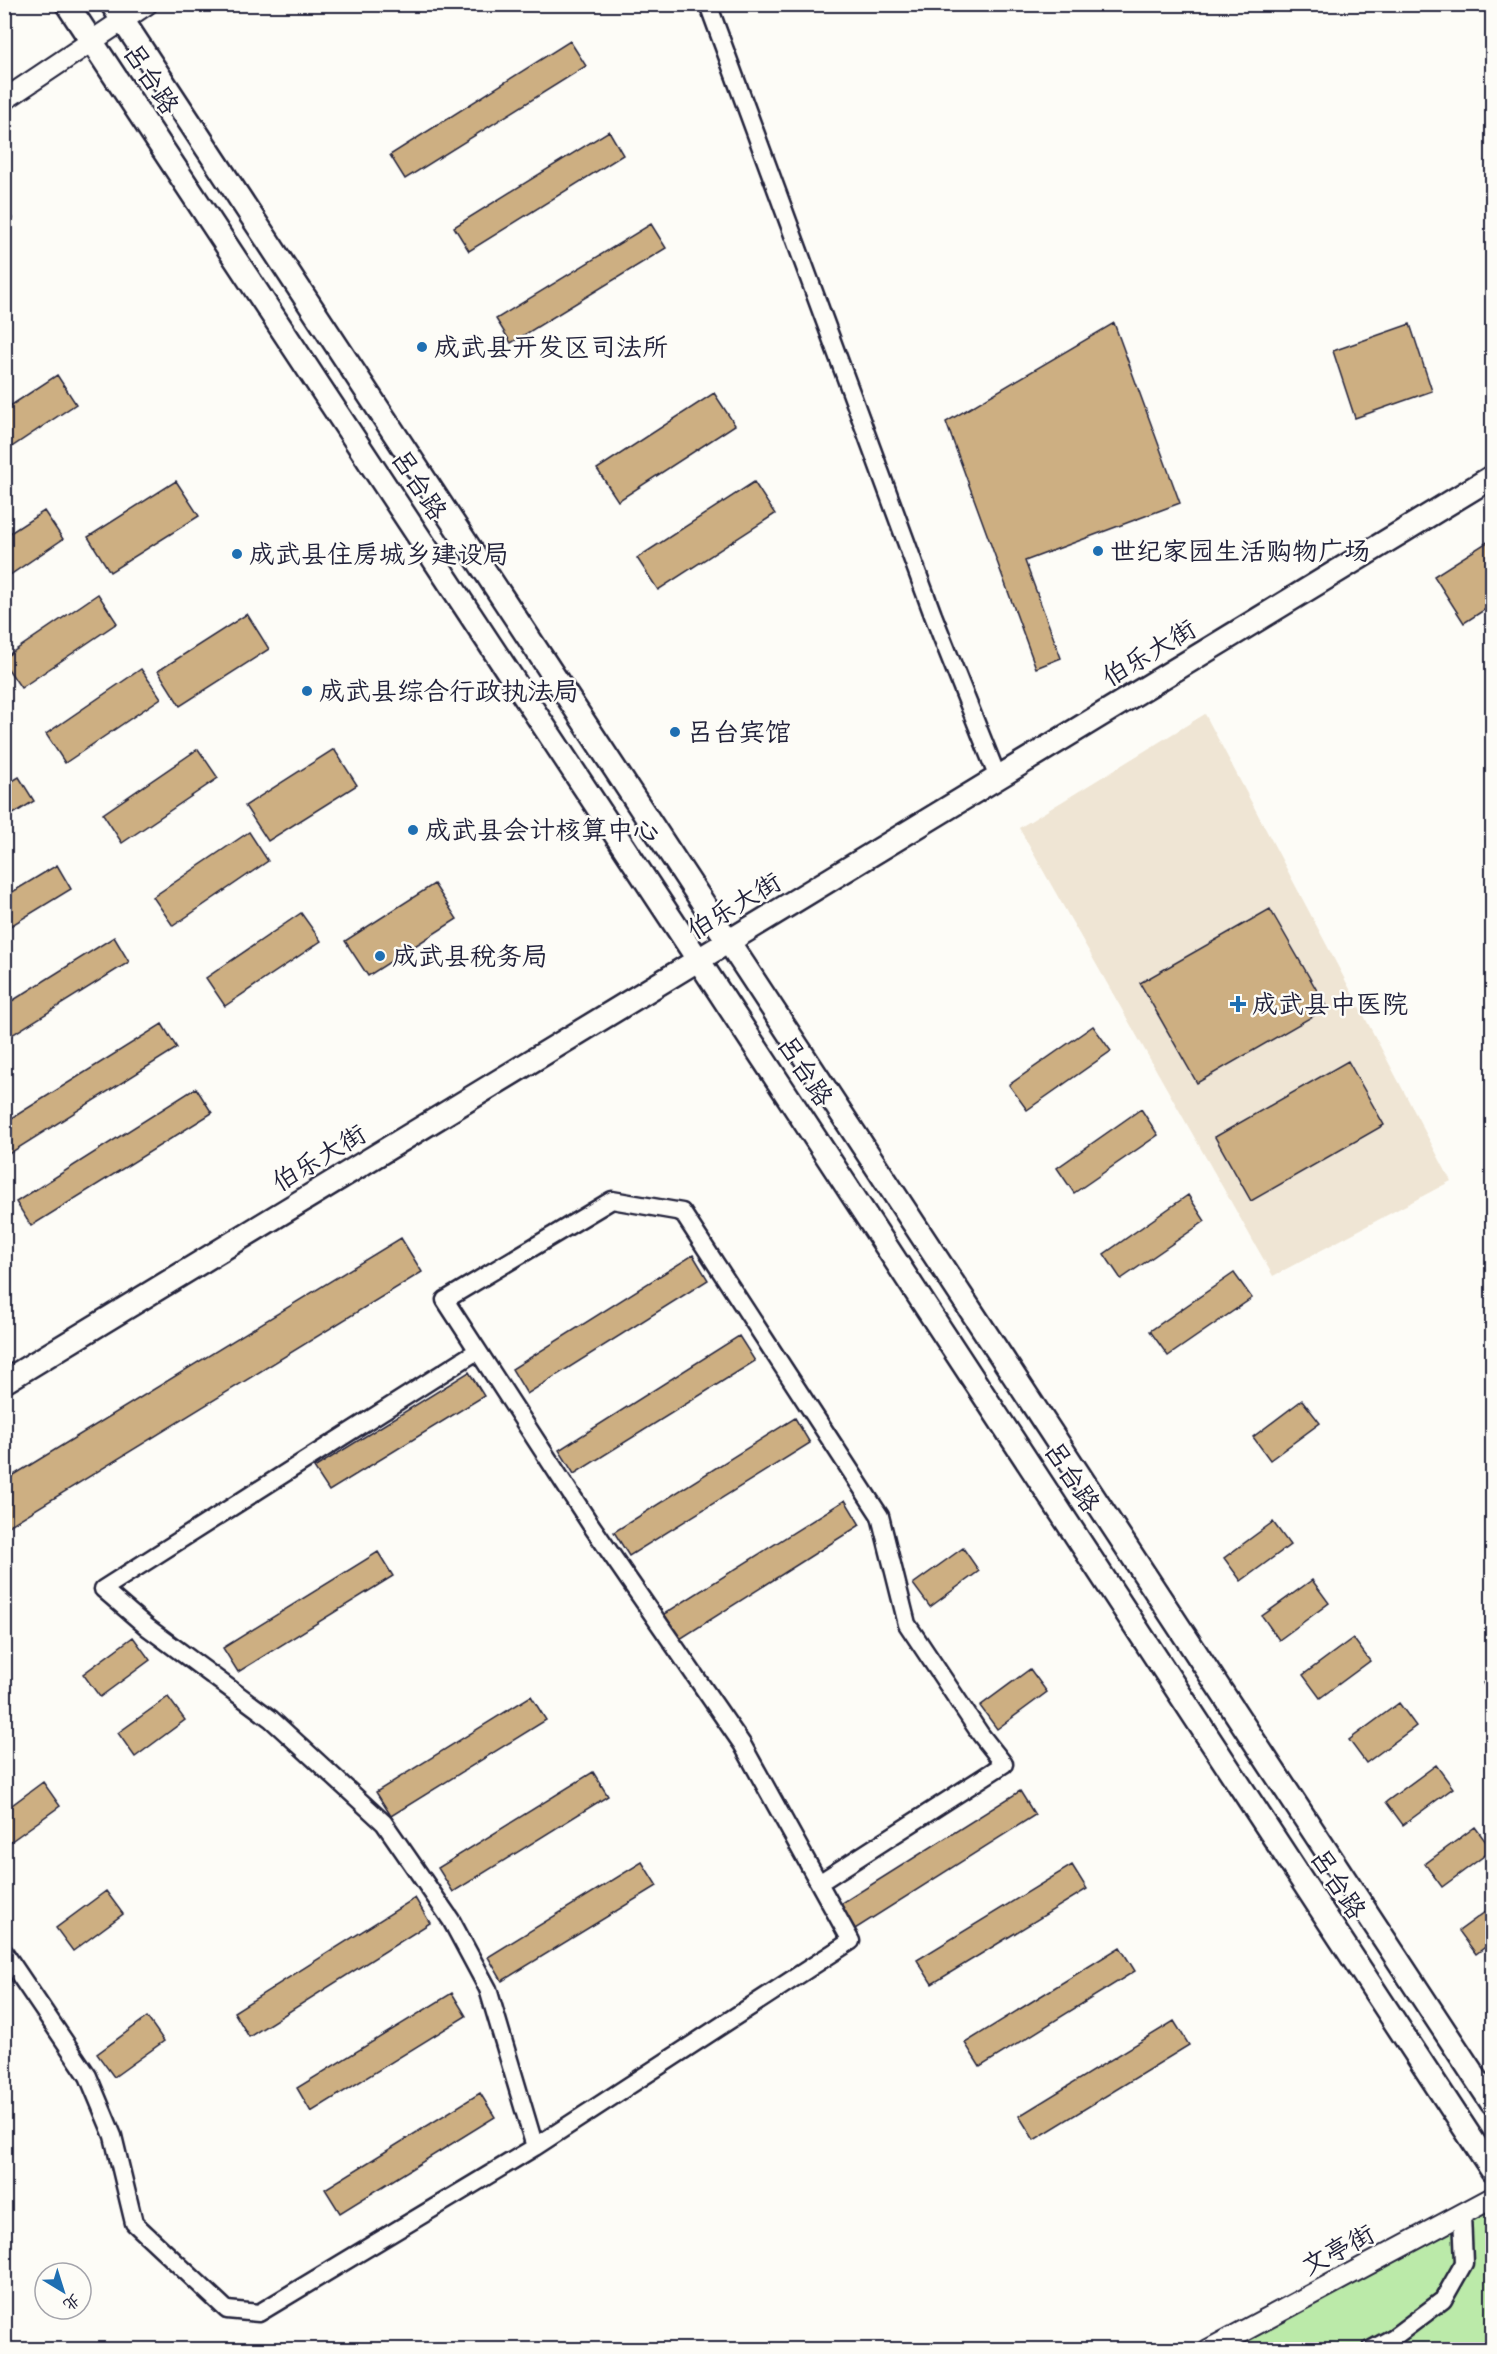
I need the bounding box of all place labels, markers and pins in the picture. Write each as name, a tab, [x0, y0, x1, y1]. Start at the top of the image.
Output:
place label: 成武县开发区司法所	[434, 331, 668, 364]
marker: 成武县开发区司法所	[415, 340, 429, 354]
place label: 世纪家园生活购物广场	[1110, 535, 1370, 568]
place label: 成武县住房城乡建设局	[249, 538, 509, 571]
marker: 世纪家园生活购物广场	[1091, 544, 1105, 558]
marker: 成武县住房城乡建设局	[230, 547, 244, 561]
place label: 成武县综合行政执法局	[319, 675, 579, 708]
marker: 成武县综合行政执法局	[300, 684, 314, 698]
place label: 吕台宾馆	[687, 716, 791, 749]
marker: 吕台宾馆	[668, 725, 682, 739]
place label: 成武县会计核算中心	[425, 814, 659, 847]
marker: 成武县会计核算中心	[406, 823, 420, 837]
place label: 成武县税务局	[392, 940, 548, 973]
marker: 成武县税务局	[373, 949, 387, 963]
place label: 成武县中医院	[1252, 988, 1408, 1021]
marker: 成武县中医院	[1229, 995, 1247, 1013]

